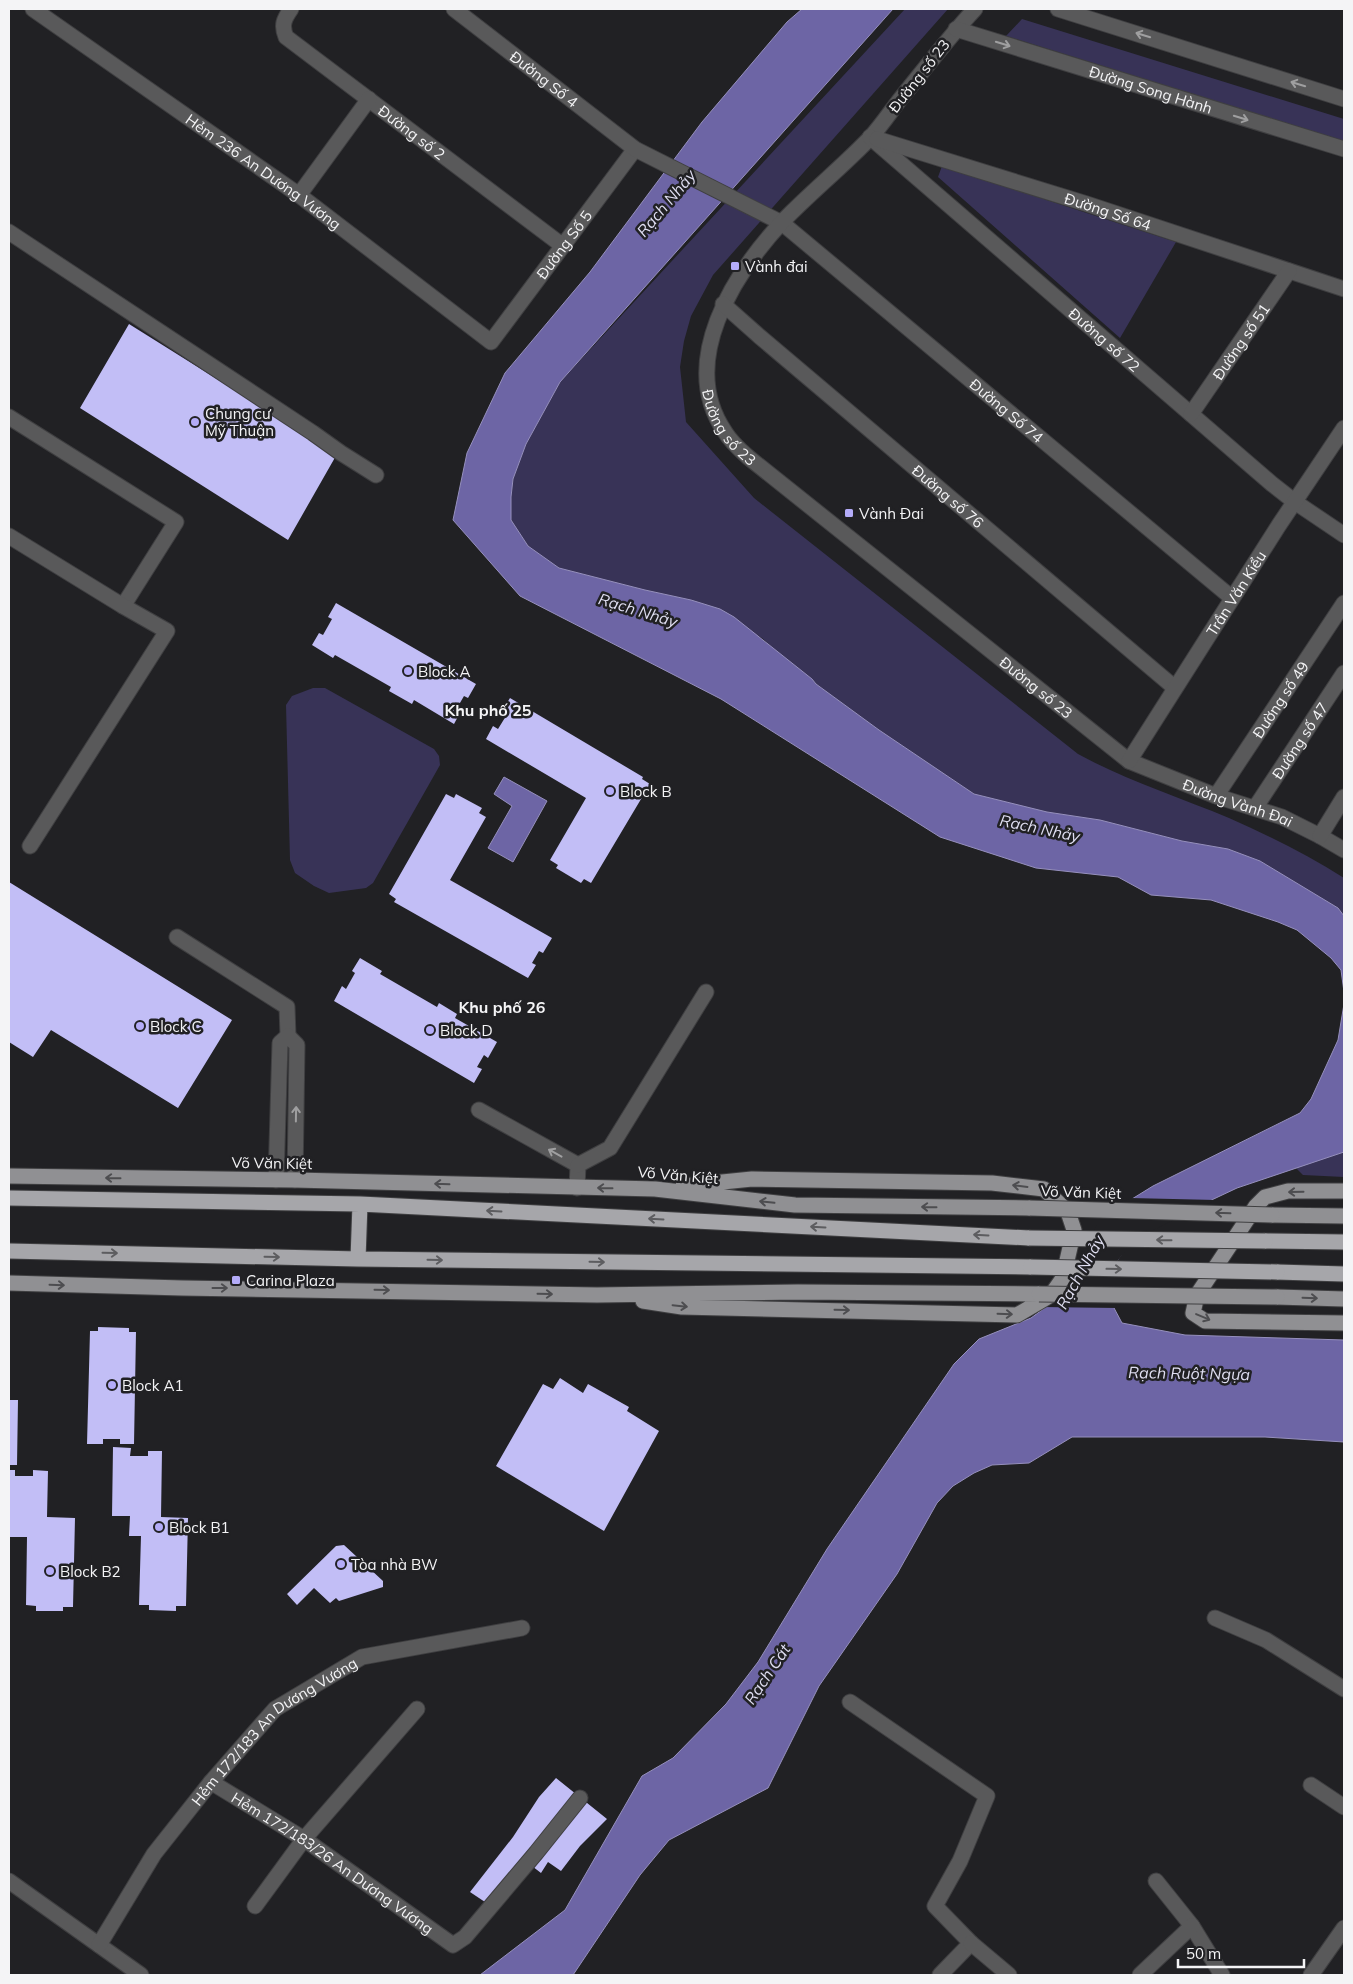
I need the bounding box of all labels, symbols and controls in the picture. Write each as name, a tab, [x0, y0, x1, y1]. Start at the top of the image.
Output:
one-way arrow	[1135, 30, 1151, 40]
street label: Đường số 23	[884, 35, 954, 117]
one-way arrow	[994, 39, 1010, 49]
street label: Đường Số 4	[506, 46, 582, 111]
street label: Đường Song Hành	[1087, 61, 1215, 117]
one-way arrow	[1290, 79, 1306, 88]
street label: Đường số 2	[375, 101, 449, 164]
street label: Hẻm 236 An Dương Vương	[182, 109, 345, 233]
one-way arrow	[1233, 113, 1249, 123]
water label: Rạch Nhảy	[632, 165, 700, 241]
street label: Đường Số 64	[1062, 188, 1154, 234]
street label: Đường Số 5	[532, 206, 596, 283]
place label: Vành đai	[745, 257, 808, 276]
marker: Vành đai	[729, 260, 741, 272]
street label: Đường số 51	[1208, 300, 1274, 383]
street label: Đường số 72	[1065, 304, 1144, 376]
street label: Đường Số 74	[966, 374, 1047, 446]
street label: Đường số 23	[699, 388, 760, 469]
place label: Chung cư Mỹ Thuận	[205, 404, 274, 440]
marker: Chung cư Mỹ Thuận	[189, 416, 201, 428]
street label: Đường số 76	[908, 460, 988, 532]
place label: Vành Đai	[859, 504, 924, 523]
marker: Vành Đai	[843, 507, 855, 519]
street label: Trần Văn Kiểu	[1202, 547, 1270, 639]
water label: Rạch Nhảy	[596, 589, 680, 632]
street label: Đường số 23	[996, 652, 1077, 722]
street label: Đường số 49	[1248, 657, 1312, 741]
place label: Block A	[418, 662, 470, 681]
marker: Block A	[402, 665, 414, 677]
street label: Đường số 47	[1267, 698, 1332, 782]
district label: Khu phố 25	[445, 700, 532, 720]
street label: Đường Vành Đai	[1180, 774, 1296, 830]
place label: Block B	[620, 782, 672, 801]
marker: Block B	[604, 785, 616, 797]
water label: Rạch Nhảy	[998, 810, 1082, 846]
district label: Khu phố 26	[459, 997, 546, 1017]
place label: Block C	[150, 1017, 202, 1036]
marker: Block C	[134, 1020, 146, 1032]
place label: Block D	[440, 1021, 493, 1040]
marker: Block D	[424, 1024, 436, 1036]
one-way arrow	[291, 1106, 301, 1122]
one-way arrow	[548, 1147, 563, 1157]
street label: Võ Văn Kiệt	[231, 1153, 313, 1173]
street label: Võ Văn Kiệt	[637, 1162, 719, 1188]
one-way arrow	[106, 1173, 122, 1183]
one-way arrow	[435, 1179, 451, 1189]
one-way arrow	[1012, 1181, 1028, 1191]
street label: Võ Văn Kiệt	[1040, 1181, 1122, 1203]
one-way arrow	[597, 1184, 613, 1193]
one-way arrow	[1288, 1187, 1304, 1196]
one-way arrow	[759, 1197, 775, 1207]
one-way arrow	[921, 1202, 938, 1212]
one-way arrow	[486, 1206, 502, 1216]
one-way arrow	[1215, 1208, 1232, 1218]
one-way arrow	[648, 1214, 664, 1224]
one-way arrow	[811, 1223, 827, 1232]
one-way arrow	[973, 1231, 989, 1240]
water label: Rạch Nhảy	[1051, 1231, 1109, 1313]
one-way arrow	[1157, 1235, 1173, 1244]
one-way arrow	[102, 1249, 118, 1258]
one-way arrow	[264, 1252, 280, 1262]
one-way arrow	[426, 1255, 443, 1265]
one-way arrow	[589, 1257, 605, 1267]
one-way arrow	[1106, 1264, 1122, 1273]
place label: Carina Plaza	[246, 1271, 335, 1290]
marker: Carina Plaza	[230, 1274, 242, 1286]
one-way arrow	[49, 1280, 65, 1289]
one-way arrow	[212, 1283, 228, 1293]
one-way arrow	[374, 1286, 390, 1295]
one-way arrow	[536, 1289, 553, 1299]
one-way arrow	[1302, 1293, 1318, 1303]
one-way arrow	[672, 1302, 688, 1311]
one-way arrow	[834, 1306, 850, 1315]
one-way arrow	[996, 1309, 1013, 1319]
one-way arrow	[1195, 1313, 1210, 1323]
water label: Rạch Ruột Ngựa	[1128, 1362, 1250, 1384]
place label: Block A1	[122, 1376, 183, 1395]
marker: Block A1	[106, 1379, 118, 1391]
place label: Block B1	[169, 1518, 230, 1537]
marker: Block B1	[153, 1521, 165, 1533]
place label: Tòa nhà BW	[351, 1555, 438, 1574]
marker: Tòa nhà BW	[335, 1558, 347, 1570]
place label: Block B2	[60, 1562, 121, 1581]
marker: Block B2	[44, 1565, 56, 1577]
water label: Rạch Cát	[740, 1640, 795, 1708]
street label: Hẻm 172/183 An Dương Vương	[187, 1653, 360, 1809]
street label: Hẻm 172/183/26 An Dương Vương	[228, 1787, 437, 1938]
scale bar	[1178, 1936, 1304, 1968]
text: 50 m	[1186, 1944, 1221, 1963]

